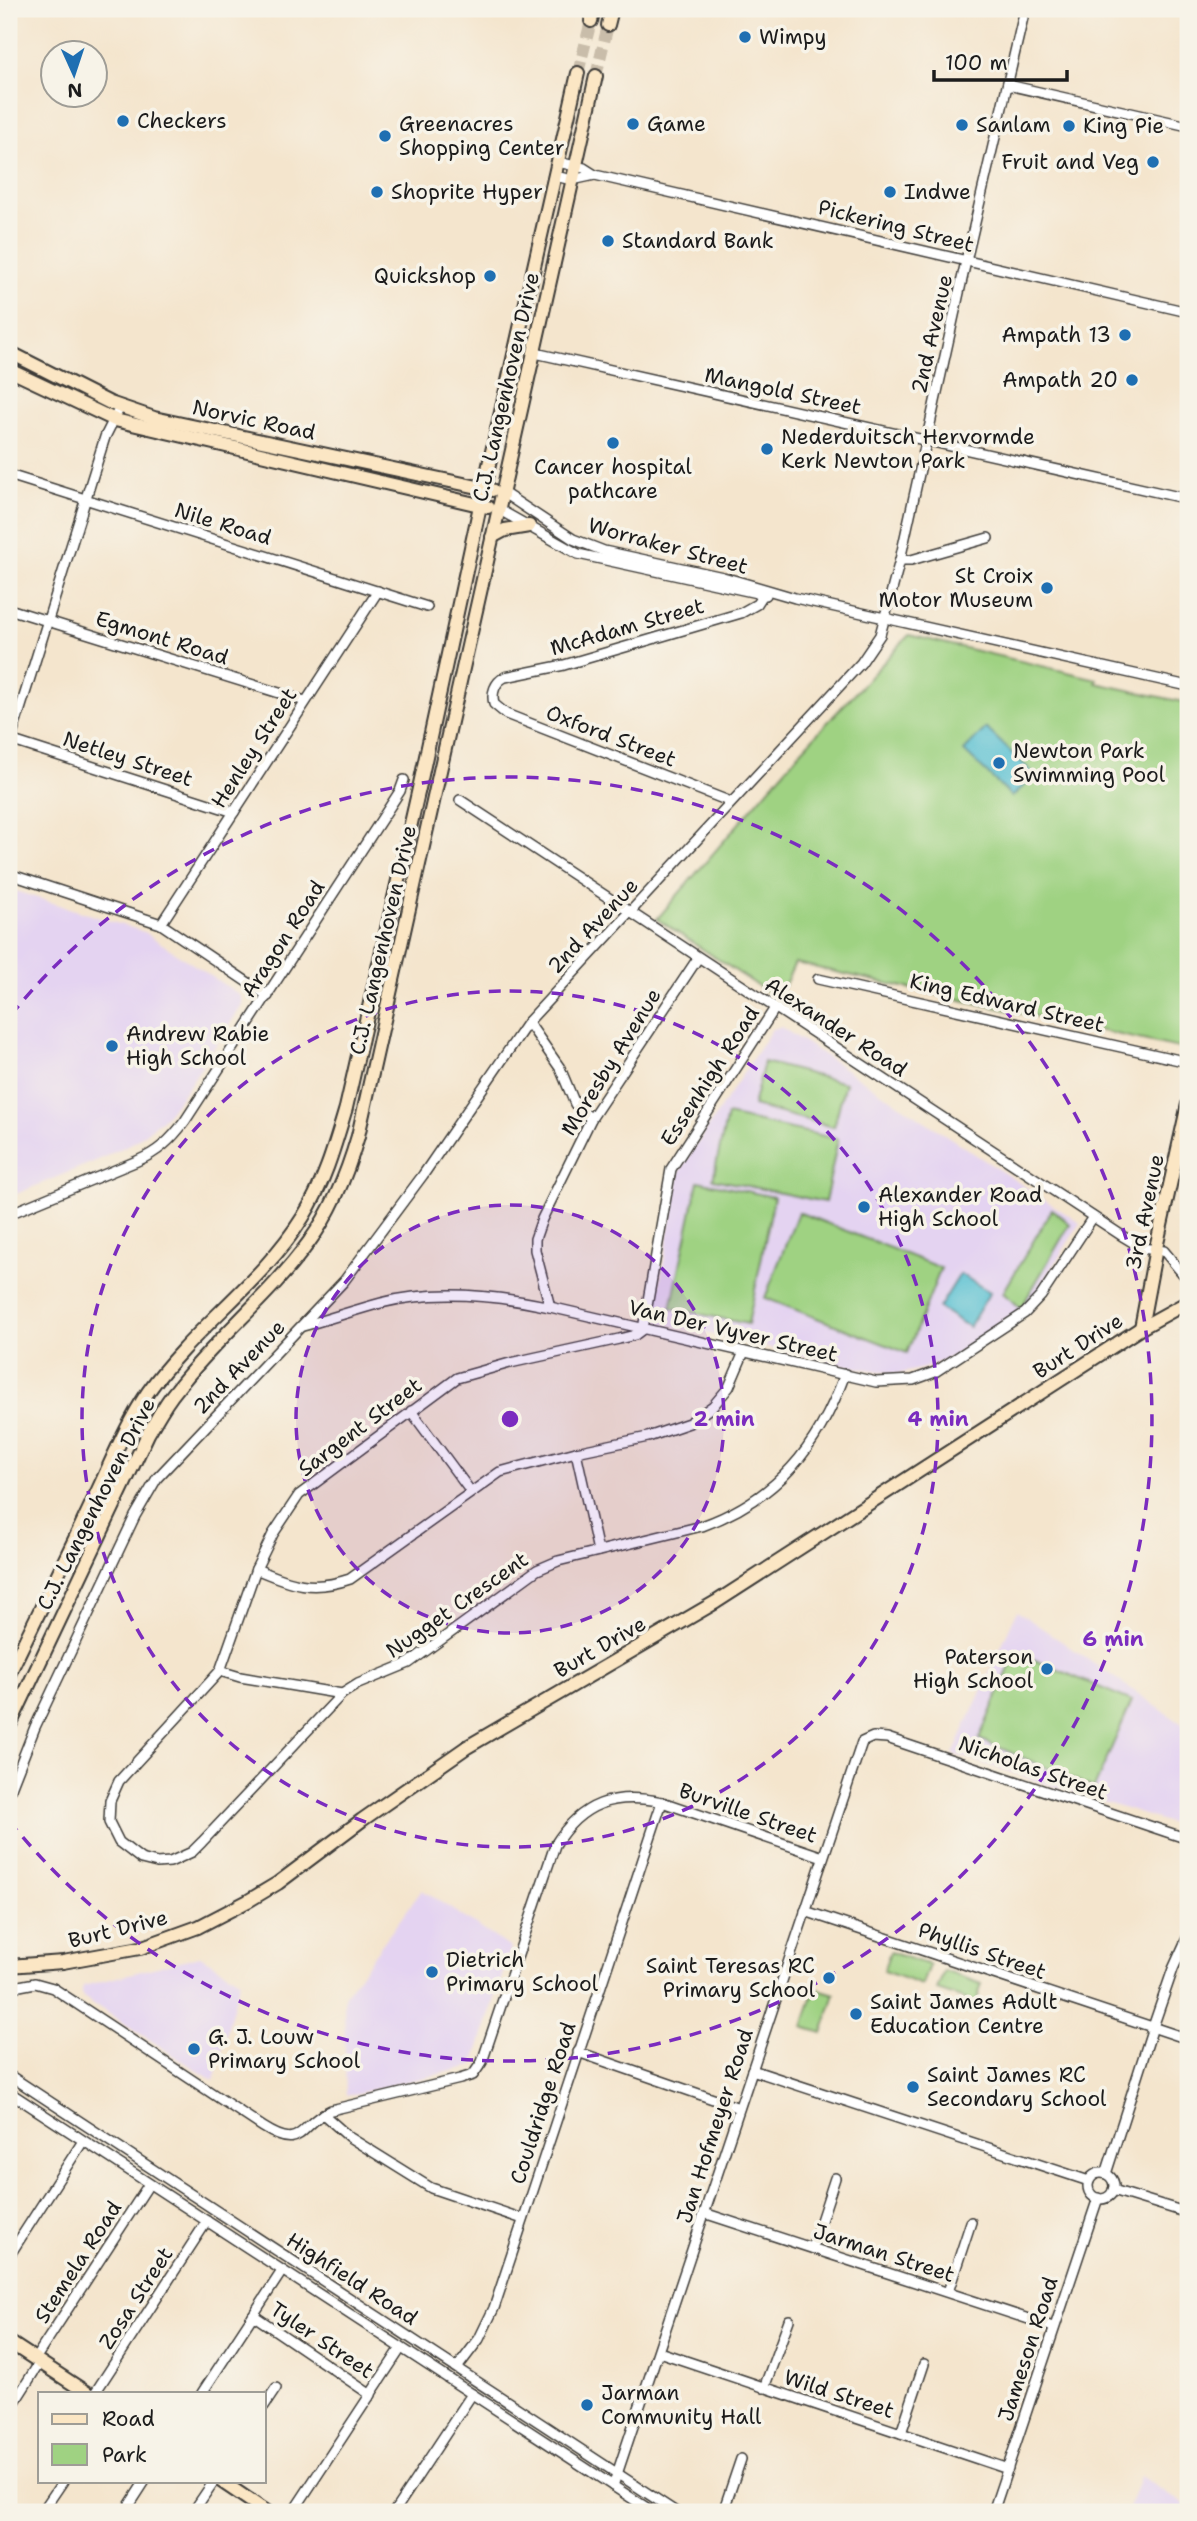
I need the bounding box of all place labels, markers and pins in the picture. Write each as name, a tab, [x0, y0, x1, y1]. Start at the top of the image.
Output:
place label: Wimpy	[759, 23, 827, 51]
marker: Wimpy	[737, 29, 753, 45]
place label: Checkers	[137, 107, 227, 135]
place label: Greenacres Shopping Center	[399, 110, 565, 162]
place label: Game	[647, 110, 706, 138]
place label: Sanlam	[976, 111, 1051, 139]
place label: King Pie	[1083, 112, 1164, 140]
marker: Checkers	[115, 113, 131, 129]
marker: Game	[625, 116, 641, 132]
marker: Sanlam	[954, 117, 970, 133]
marker: King Pie	[1061, 118, 1077, 134]
marker: Greenacres Shopping Center	[377, 128, 393, 144]
place label: Fruit and Veg	[1001, 148, 1139, 176]
marker: Fruit and Veg	[1145, 154, 1161, 170]
place label: Shoprite Hyper	[391, 178, 543, 206]
place label: Indwe	[904, 178, 971, 206]
marker: Shoprite Hyper	[369, 184, 385, 200]
marker: Indwe	[882, 184, 898, 200]
place label: Standard Bank	[622, 227, 774, 255]
marker: Standard Bank	[600, 233, 616, 249]
place label: Quickshop	[374, 262, 476, 290]
marker: Quickshop	[482, 268, 498, 284]
place label: Ampath 13	[1002, 321, 1111, 349]
marker: Ampath 13	[1117, 327, 1133, 343]
place label: Ampath 20	[1002, 366, 1118, 394]
marker: Ampath 20	[1124, 372, 1140, 388]
place label: Nederduitsch Hervormde Kerk Newton Park	[781, 423, 1035, 475]
marker: Cancer hospital pathcare	[605, 435, 621, 451]
marker: Nederduitsch Hervormde Kerk Newton Park	[759, 441, 775, 457]
place label: Cancer hospital pathcare	[534, 453, 693, 505]
place label: St Croix Motor Museum	[879, 562, 1033, 614]
marker: St Croix Motor Museum	[1039, 580, 1055, 596]
place label: Newton Park Swimming Pool	[1013, 737, 1166, 789]
marker: Newton Park Swimming Pool	[991, 755, 1007, 771]
place label: Andrew Rabie High School	[126, 1020, 269, 1072]
marker: Andrew Rabie High School	[104, 1038, 120, 1054]
place label: Alexander Road High School	[878, 1181, 1042, 1233]
marker: Alexander Road High School	[856, 1199, 872, 1215]
centre of rings	[498, 1407, 522, 1431]
place label: Paterson High School	[913, 1643, 1034, 1695]
marker: Paterson High School	[1039, 1661, 1055, 1677]
place label: Dietrich Primary School	[446, 1946, 599, 1998]
place label: Saint Teresas RC Primary School	[646, 1952, 816, 2004]
marker: Dietrich Primary School	[424, 1964, 440, 1980]
marker: Saint Teresas RC Primary School	[821, 1970, 837, 1986]
place label: Saint James Adult Education Centre	[870, 1988, 1058, 2040]
marker: Saint James Adult Education Centre	[848, 2006, 864, 2022]
place label: G. J. Louw Primary School	[208, 2023, 361, 2075]
marker: G. J. Louw Primary School	[186, 2041, 202, 2057]
place label: Saint James RC Secondary School	[927, 2061, 1107, 2113]
marker: Saint James RC Secondary School	[905, 2079, 921, 2095]
place label: Jarman Community Hall	[601, 2379, 762, 2431]
marker: Jarman Community Hall	[579, 2397, 595, 2413]

